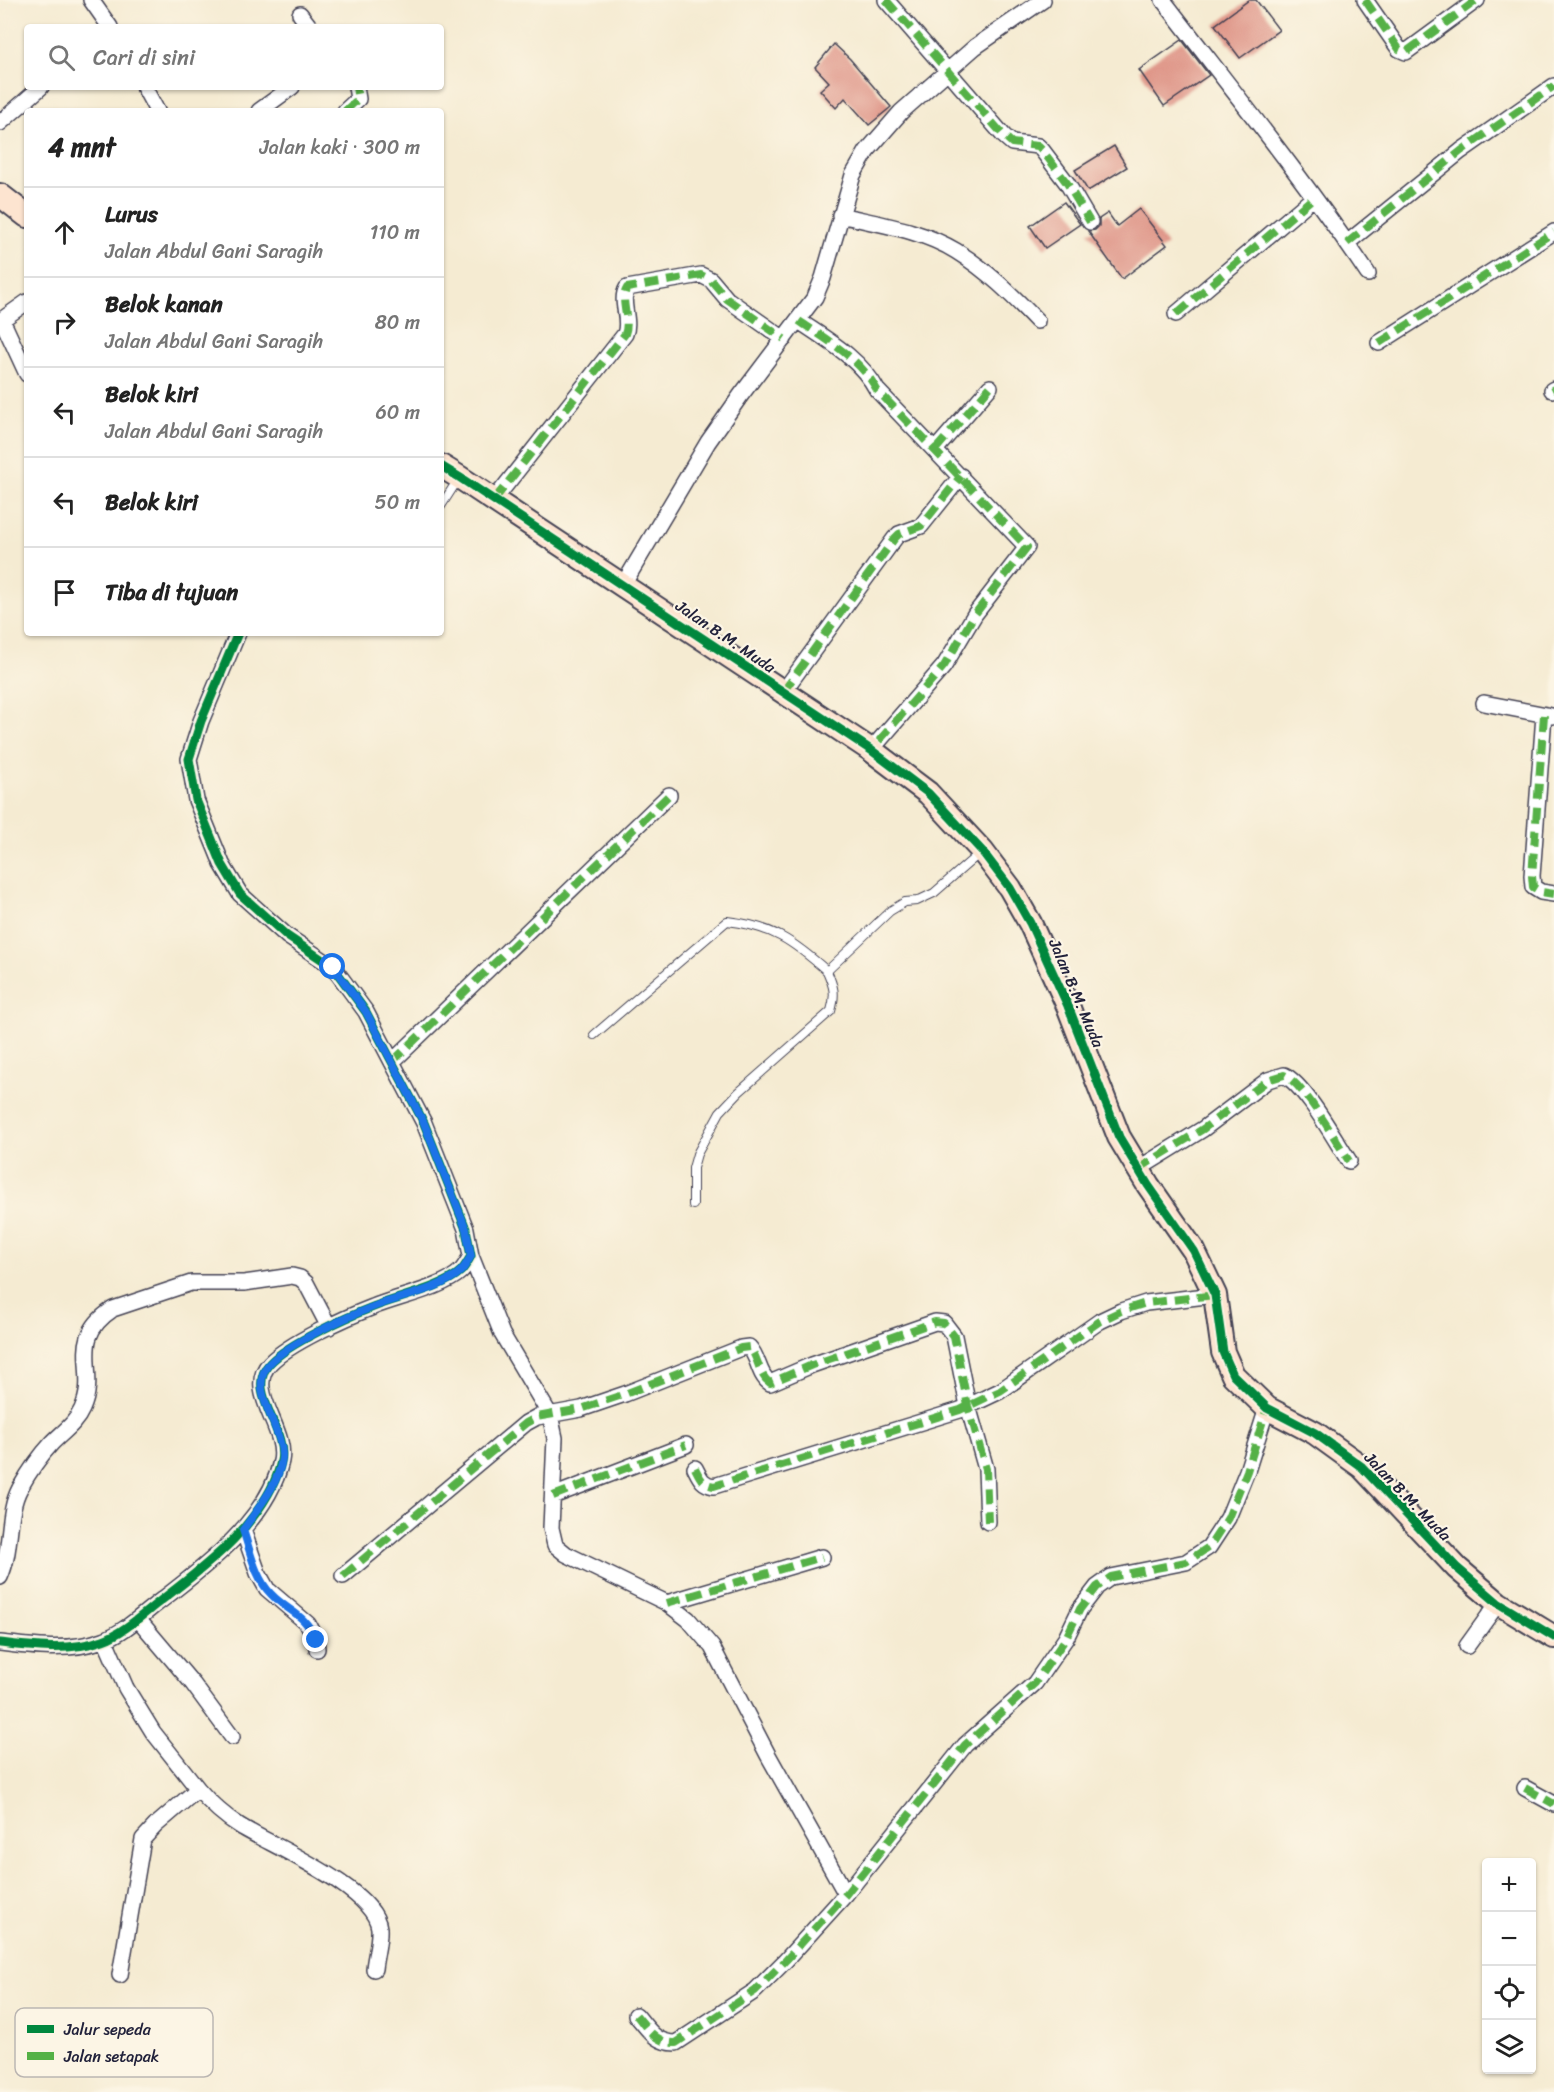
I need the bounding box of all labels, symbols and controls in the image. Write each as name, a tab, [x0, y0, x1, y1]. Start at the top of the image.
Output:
search box	[24, 24, 444, 90]
text: Cari di sini	[93, 38, 195, 77]
icon: search	[45, 41, 78, 74]
text: 4 mnt	[48, 124, 115, 170]
text: Jalan kaki · 300 m	[259, 130, 420, 165]
text: Lurus	[105, 195, 158, 234]
text: 110 m	[370, 215, 420, 250]
icon: ahead	[48, 216, 81, 249]
text: Jalan Abdul Gani Saragih	[105, 234, 323, 269]
text: Belok kanan	[105, 285, 223, 324]
text: 80 m	[375, 305, 420, 340]
icon: right	[48, 306, 81, 339]
text: Jalan Abdul Gani Saragih	[105, 324, 323, 359]
text: Belok kiri	[105, 375, 198, 414]
text: 60 m	[375, 395, 420, 430]
icon: left	[48, 396, 81, 429]
text: Jalan Abdul Gani Saragih	[105, 414, 323, 449]
text: Belok kiri	[105, 483, 198, 522]
text: 50 m	[375, 485, 420, 520]
icon: left	[48, 486, 81, 519]
text: Tiba di tujuan	[105, 573, 238, 612]
icon: arrive	[48, 576, 81, 609]
street label: Jalan B.M. Muda	[669, 591, 783, 681]
street label: Jalan B.M. Muda	[1040, 933, 1113, 1053]
route start	[319, 953, 345, 979]
street label: Jalan B.M. Muda	[1356, 1444, 1459, 1549]
route end	[302, 1626, 328, 1652]
map controls	[1482, 1858, 1536, 2074]
button: +	[1482, 1858, 1536, 1912]
button: −	[1482, 1912, 1536, 1966]
button: locate	[1482, 1966, 1536, 2020]
legend	[15, 2008, 213, 2077]
text: Jalur sepeda	[63, 2015, 152, 2044]
button: layers	[1482, 2020, 1536, 2074]
text: Jalan setapak	[63, 2042, 159, 2071]

